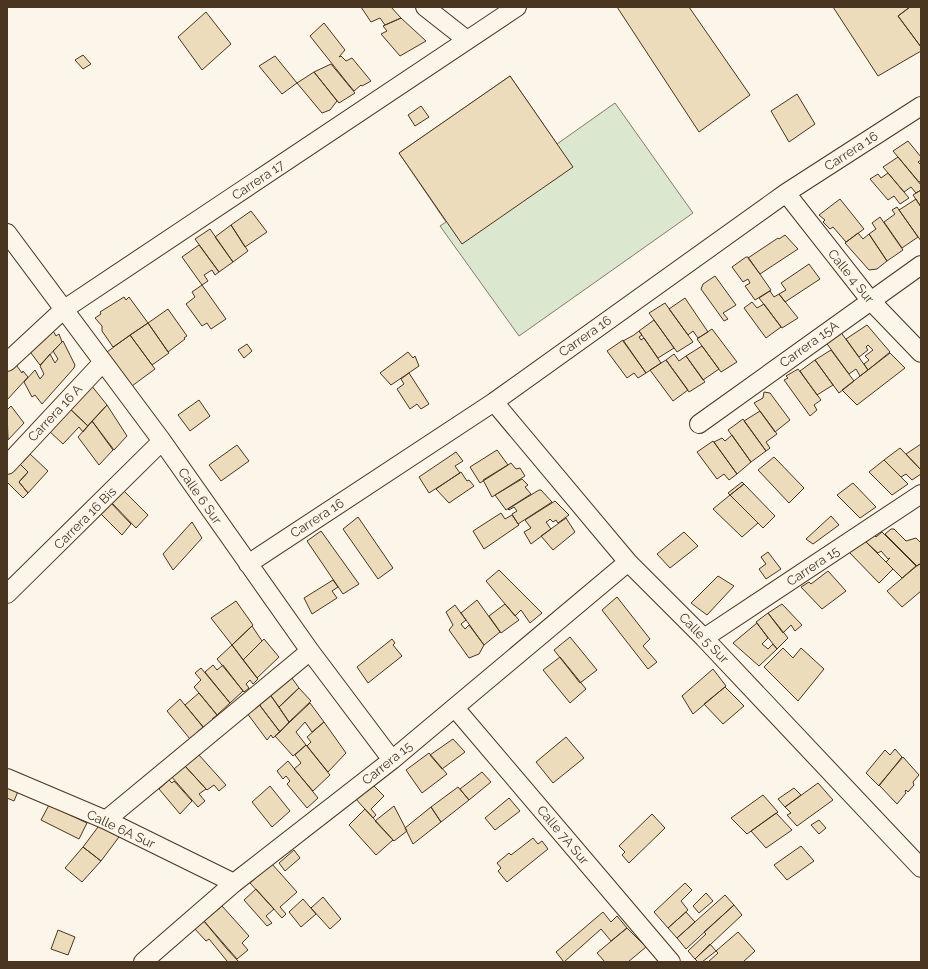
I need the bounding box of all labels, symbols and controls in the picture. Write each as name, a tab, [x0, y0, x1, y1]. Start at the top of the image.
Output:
street label: Carrera 16	[821, 128, 881, 174]
street label: Carrera 17	[229, 157, 287, 203]
street label: Calle 4 Sur	[825, 246, 877, 306]
street label: Carrera 16	[556, 312, 614, 360]
street label: Carrera 15A	[777, 318, 841, 370]
street label: Carrera 16 A	[25, 381, 85, 445]
street label: Calle 6 Sur	[175, 465, 225, 527]
street label: Carrera 16 Bis	[51, 484, 119, 552]
street label: Carrera 16	[287, 495, 347, 541]
street label: Carrera 15	[784, 543, 842, 589]
street label: Calle 5 Sur	[676, 610, 732, 667]
street label: Carrera 15	[359, 738, 415, 788]
street label: Calle 7A Sur	[534, 802, 592, 868]
street label: Calle 6A Sur	[85, 807, 158, 852]

